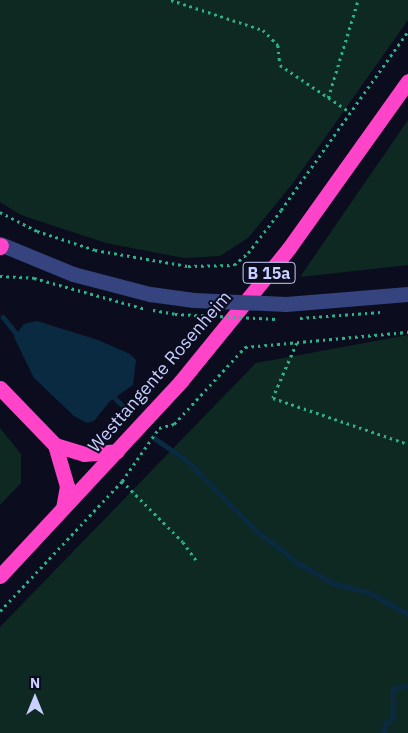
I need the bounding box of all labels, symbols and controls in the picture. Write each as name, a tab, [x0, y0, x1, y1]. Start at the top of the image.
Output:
road number: B 15a	[242, 260, 296, 286]
street label: Westtangente Rosenheim	[84, 287, 236, 457]
north arrow	[10, 673, 60, 723]
text: N	[30, 674, 40, 692]

